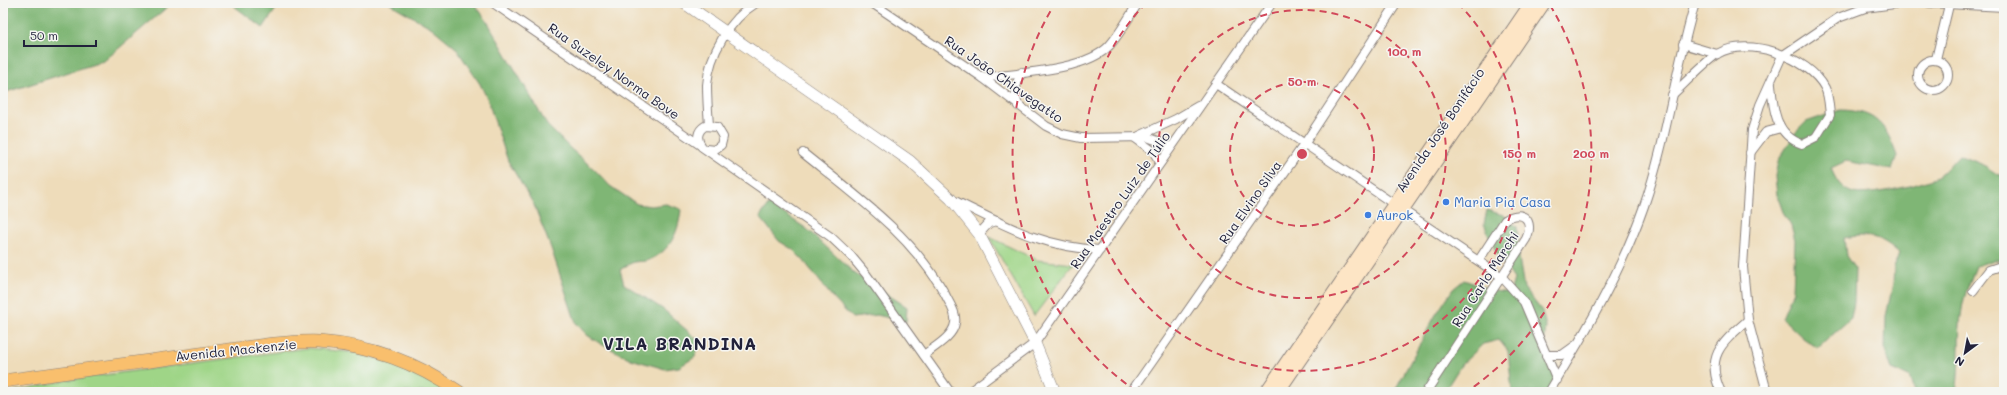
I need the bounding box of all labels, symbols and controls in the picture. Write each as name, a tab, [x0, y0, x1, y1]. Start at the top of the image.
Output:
street label: Rua Suzeley Norma Bove	[545, 19, 683, 123]
scale bar	[24, 22, 96, 48]
text: 50 m	[30, 27, 58, 43]
street label: Rua João Chiavegatto	[942, 31, 1067, 126]
text: 100 m	[1387, 43, 1421, 59]
street label: Avenida José Bonifácio	[1392, 64, 1488, 195]
text: 50 m	[1288, 73, 1316, 89]
street label: Rua Maestro Luiz de Túlio	[1066, 128, 1174, 272]
text: 150 m	[1502, 145, 1536, 161]
text: 200 m	[1573, 145, 1609, 161]
centre of rings	[1295, 147, 1309, 161]
street label: Rua Elvino Silva	[1215, 157, 1285, 247]
place label: Maria Pia Casa	[1454, 193, 1551, 210]
marker: Maria Pia Casa	[1441, 197, 1451, 207]
place label: Aurok	[1376, 206, 1413, 223]
marker: Aurok	[1363, 210, 1373, 220]
street label: Rua Carlo Marchi	[1447, 228, 1522, 330]
district label: VILA BRANDINA	[603, 332, 757, 354]
north arrow	[1945, 333, 1985, 373]
street label: Avenida Mackenzie	[174, 335, 297, 364]
text: N	[1952, 353, 1967, 370]

